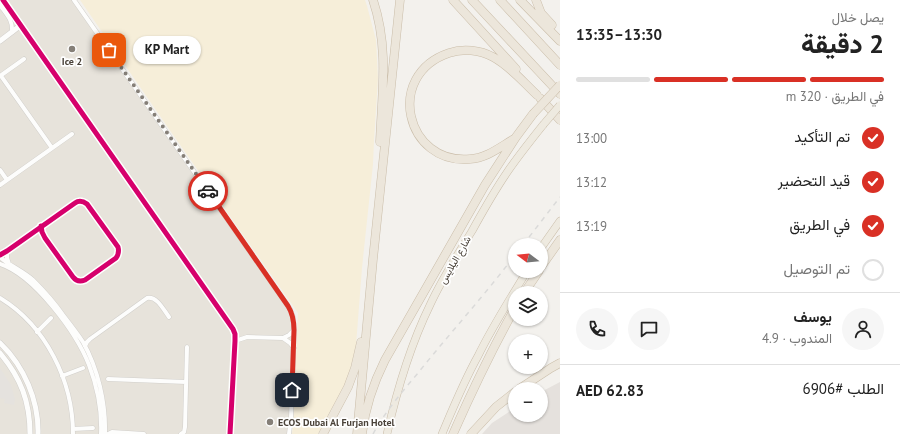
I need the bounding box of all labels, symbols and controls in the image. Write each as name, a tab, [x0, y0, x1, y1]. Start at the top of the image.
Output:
text: يصل خلال	[832, 9, 884, 26]
text: 13:30–13:35	[576, 25, 662, 44]
text: 2 دقيقة	[801, 27, 884, 60]
pin	[92, 33, 126, 67]
callout: KP Mart	[133, 36, 201, 64]
icon: bag	[98, 39, 120, 61]
text: KP Mart	[145, 41, 189, 58]
marker: Ice 2	[67, 44, 77, 54]
place label: Ice 2	[62, 55, 82, 68]
text: في الطريق · 320 m	[786, 88, 884, 105]
text: تم التأكيد	[794, 127, 850, 146]
icon: check	[862, 127, 884, 149]
text: 13:00	[576, 130, 607, 147]
courier	[188, 171, 228, 211]
text: قيد التحضير	[778, 171, 850, 190]
icon: check	[862, 171, 884, 193]
text: 13:12	[576, 174, 607, 191]
icon: car	[197, 180, 219, 202]
text: في الطريق	[789, 215, 850, 234]
icon: check	[862, 215, 884, 237]
text: 13:19	[576, 218, 607, 235]
street label: شارع اليلايس	[436, 234, 474, 286]
north arrow	[508, 238, 548, 278]
map controls	[508, 238, 548, 422]
text: تم التوصيل	[783, 259, 850, 278]
button: layers	[508, 286, 548, 326]
text: يوسف	[794, 307, 832, 326]
button: phone	[576, 308, 618, 350]
button: chat	[628, 308, 670, 350]
button: person	[842, 308, 884, 350]
text: المندوب · 4.9	[762, 330, 832, 347]
button: +	[508, 334, 548, 374]
pin	[275, 373, 309, 407]
icon: home	[281, 379, 303, 401]
text: الطلب #6906	[802, 379, 884, 398]
text: AED 62.83	[576, 381, 644, 400]
button: −	[508, 382, 548, 422]
place label: ECOS Dubai Al Furjan Hotel	[278, 416, 395, 429]
marker: ECOS Dubai Al Furjan Hotel	[265, 417, 275, 427]

